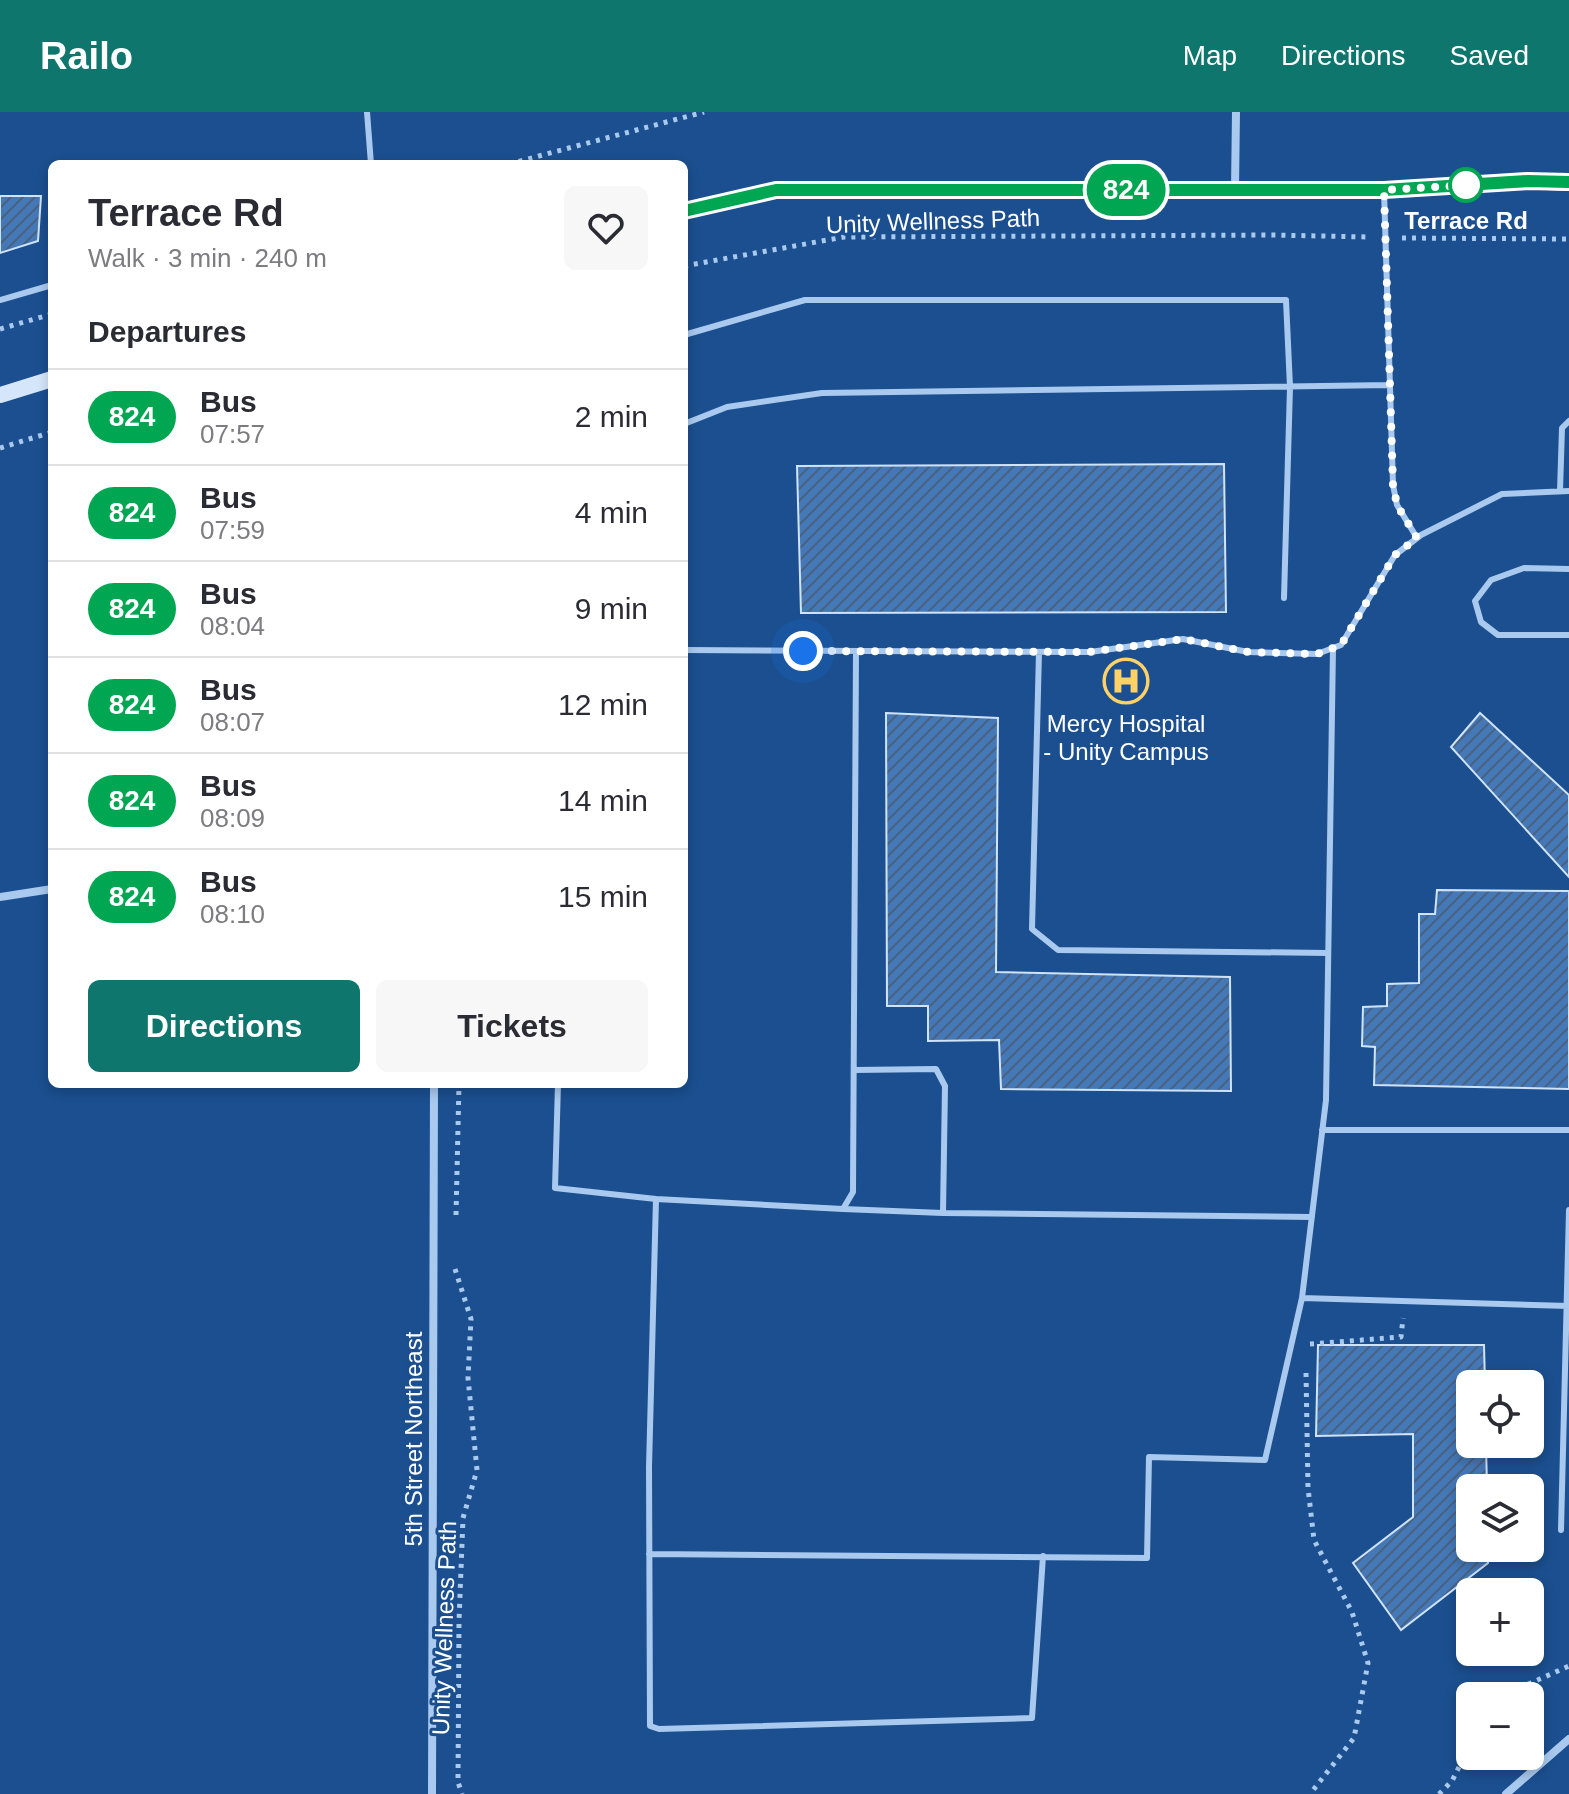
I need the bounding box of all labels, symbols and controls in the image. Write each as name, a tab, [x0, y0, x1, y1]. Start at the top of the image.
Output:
text: Railo	[40, 35, 133, 77]
text: Map	[1183, 40, 1237, 71]
text: Directions	[1281, 40, 1406, 71]
text: Saved	[1450, 40, 1529, 71]
line badge: 824	[1080, 164, 1172, 216]
marker: Terrace Rd	[1449, 168, 1483, 202]
text: 824	[1103, 174, 1149, 205]
button: heart	[564, 186, 648, 270]
text: Terrace Rd	[88, 192, 284, 234]
street label: Unity Wellness Path	[825, 204, 1041, 238]
place label: Terrace Rd	[1404, 207, 1528, 234]
text: Walk · 3 min · 240 m	[88, 243, 327, 273]
text: Departures	[88, 315, 246, 348]
text: Bus	[200, 385, 257, 418]
text: 2 min	[575, 400, 648, 433]
text: 824	[109, 401, 155, 432]
text: 07:57	[200, 419, 265, 449]
text: Bus	[200, 481, 257, 514]
text: 4 min	[575, 496, 648, 529]
text: 824	[109, 497, 155, 528]
text: 07:59	[200, 515, 265, 545]
text: Bus	[200, 577, 257, 610]
text: 9 min	[575, 592, 648, 625]
text: 824	[109, 593, 155, 624]
text: 08:04	[200, 611, 265, 641]
your location	[783, 631, 823, 671]
hospital icon: Mercy Hospital - Unity Campus	[1102, 657, 1150, 705]
text: Bus	[200, 673, 257, 706]
text: 12 min	[558, 688, 648, 721]
text: 824	[109, 689, 155, 720]
text: 08:07	[200, 707, 265, 737]
place label: Mercy Hospital - Unity Campus	[1043, 710, 1209, 765]
text: Bus	[200, 769, 257, 802]
text: 14 min	[558, 784, 648, 817]
text: 824	[109, 785, 155, 816]
text: 08:09	[200, 803, 265, 833]
text: Bus	[200, 865, 257, 898]
text: 15 min	[558, 880, 648, 913]
text: 824	[109, 881, 155, 912]
text: 08:10	[200, 899, 265, 929]
button: Directions	[88, 980, 360, 1072]
button: Tickets	[376, 980, 648, 1072]
street label: 5th Street Northeast	[400, 1331, 427, 1546]
map controls	[1456, 1370, 1544, 1770]
button: locate	[1456, 1370, 1544, 1458]
button: layers	[1456, 1474, 1544, 1562]
street label: Unity Wellness Path	[427, 1520, 461, 1736]
button: +	[1456, 1578, 1544, 1666]
button: −	[1456, 1682, 1544, 1770]

